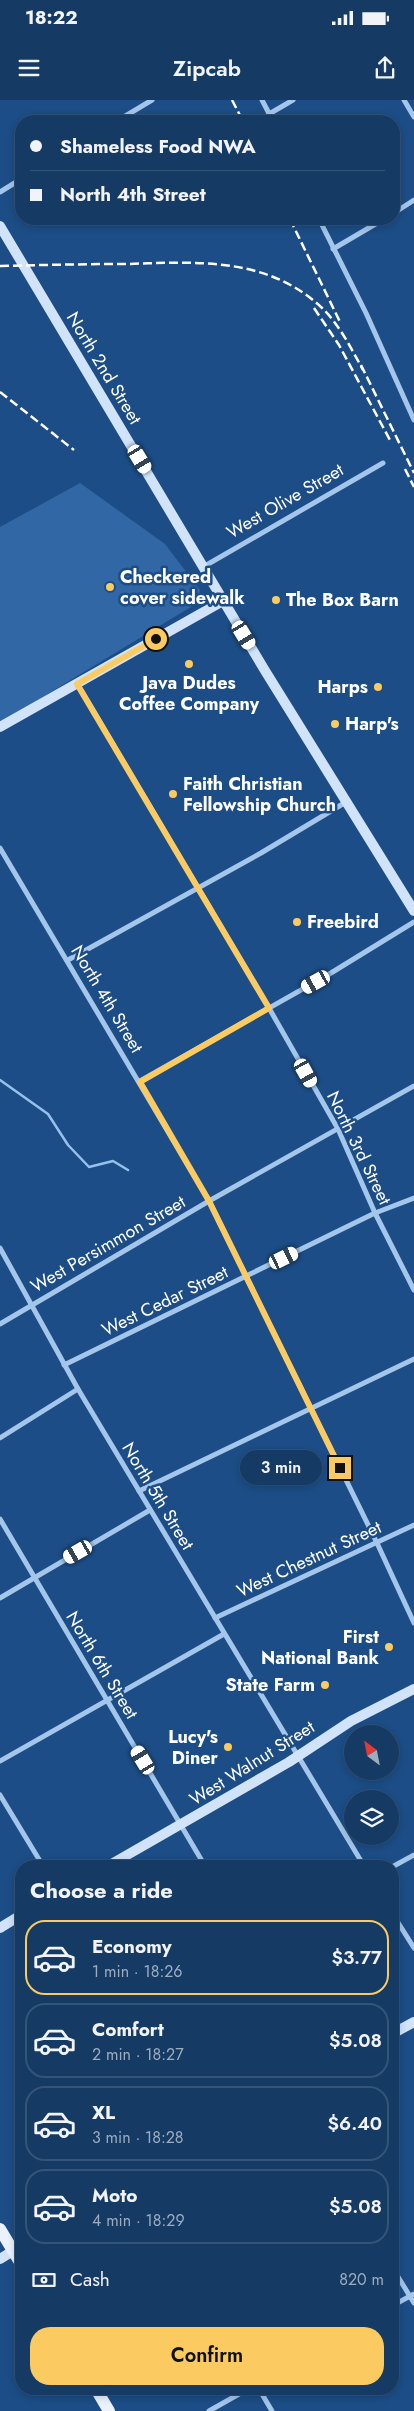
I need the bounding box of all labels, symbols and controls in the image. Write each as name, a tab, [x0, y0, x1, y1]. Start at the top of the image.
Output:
text: 18:22	[25, 4, 78, 31]
text: Zipcab	[173, 52, 241, 84]
icon: menu	[15, 54, 43, 82]
icon: share	[371, 54, 399, 82]
text: Shameless Food NWA	[60, 133, 256, 160]
text: North 4th Street	[60, 181, 206, 208]
street label: North 2nd Street	[60, 307, 148, 430]
car	[125, 442, 154, 476]
street label: West Olive Street	[222, 457, 349, 545]
place label: Checkered cover sidewalk	[120, 564, 245, 611]
marker: Checkered cover sidewalk	[104, 581, 116, 593]
place label: The Box Barn	[286, 587, 399, 613]
marker: The Box Barn	[270, 594, 282, 606]
car	[229, 618, 258, 652]
route start	[145, 628, 167, 650]
marker: Java Dudes Coffee Company	[183, 658, 195, 670]
place label: Java Dudes Coffee Company	[119, 670, 260, 717]
place label: Harps	[317, 674, 368, 700]
marker: Harps	[372, 681, 384, 693]
place label: Harp's	[345, 711, 399, 737]
marker: Harp's	[329, 718, 341, 730]
place label: Faith Christian Fellowship Church	[183, 771, 336, 818]
marker: Faith Christian Fellowship Church	[167, 788, 179, 800]
place label: Freebird	[307, 909, 379, 935]
marker: Freebird	[291, 916, 303, 928]
street label: North 4th Street	[65, 940, 150, 1058]
car	[299, 968, 332, 996]
car	[292, 1056, 319, 1090]
street label: North 3rd Street	[320, 1087, 398, 1210]
street label: West Persimmon Street	[26, 1189, 191, 1299]
car	[267, 1245, 300, 1271]
street label: West Cedar Street	[97, 1259, 233, 1343]
street label: North 5th Street	[116, 1437, 201, 1555]
callout: 3 min	[240, 1450, 322, 1486]
text: 3 min	[261, 1456, 301, 1479]
route end	[329, 1457, 351, 1479]
street label: West Chestnut Street	[232, 1514, 386, 1604]
car	[61, 1538, 94, 1566]
street label: North 6th Street	[60, 1606, 145, 1724]
place label: First National Bank	[261, 1624, 380, 1671]
marker: First National Bank	[383, 1641, 395, 1653]
place label: State Farm	[226, 1672, 315, 1698]
marker: State Farm	[319, 1679, 331, 1691]
street label: West Walnut Street	[184, 1714, 320, 1812]
place label: Lucy's Diner	[168, 1724, 219, 1771]
north arrow	[344, 1725, 399, 1780]
map controls	[344, 1725, 399, 1845]
marker: Lucy's Diner	[222, 1741, 234, 1753]
car	[128, 1743, 157, 1777]
button: layers	[344, 1790, 399, 1845]
text: Choose a ride	[30, 1874, 173, 1906]
text: Economy	[92, 1933, 172, 1960]
icon: car	[32, 1935, 77, 1980]
text: $3.77	[331, 1944, 382, 1971]
text: 1 min · 18:26	[92, 1960, 183, 1983]
text: Comfort	[92, 2016, 164, 2043]
icon: car	[32, 2018, 77, 2063]
text: $5.08	[329, 2027, 382, 2054]
text: 2 min · 18:27	[92, 2043, 184, 2066]
text: XL	[92, 2099, 115, 2126]
icon: car	[32, 2101, 77, 2146]
text: $6.40	[327, 2110, 382, 2137]
text: 3 min · 18:28	[92, 2126, 184, 2149]
text: Moto	[92, 2182, 137, 2209]
icon: car	[32, 2184, 77, 2229]
text: $5.08	[329, 2193, 382, 2220]
text: 4 min · 18:29	[92, 2209, 185, 2232]
icon: cash	[30, 2266, 58, 2294]
text: Cash	[70, 2266, 110, 2293]
text: 820 m	[339, 2268, 384, 2291]
button: Confirm	[30, 2327, 384, 2385]

